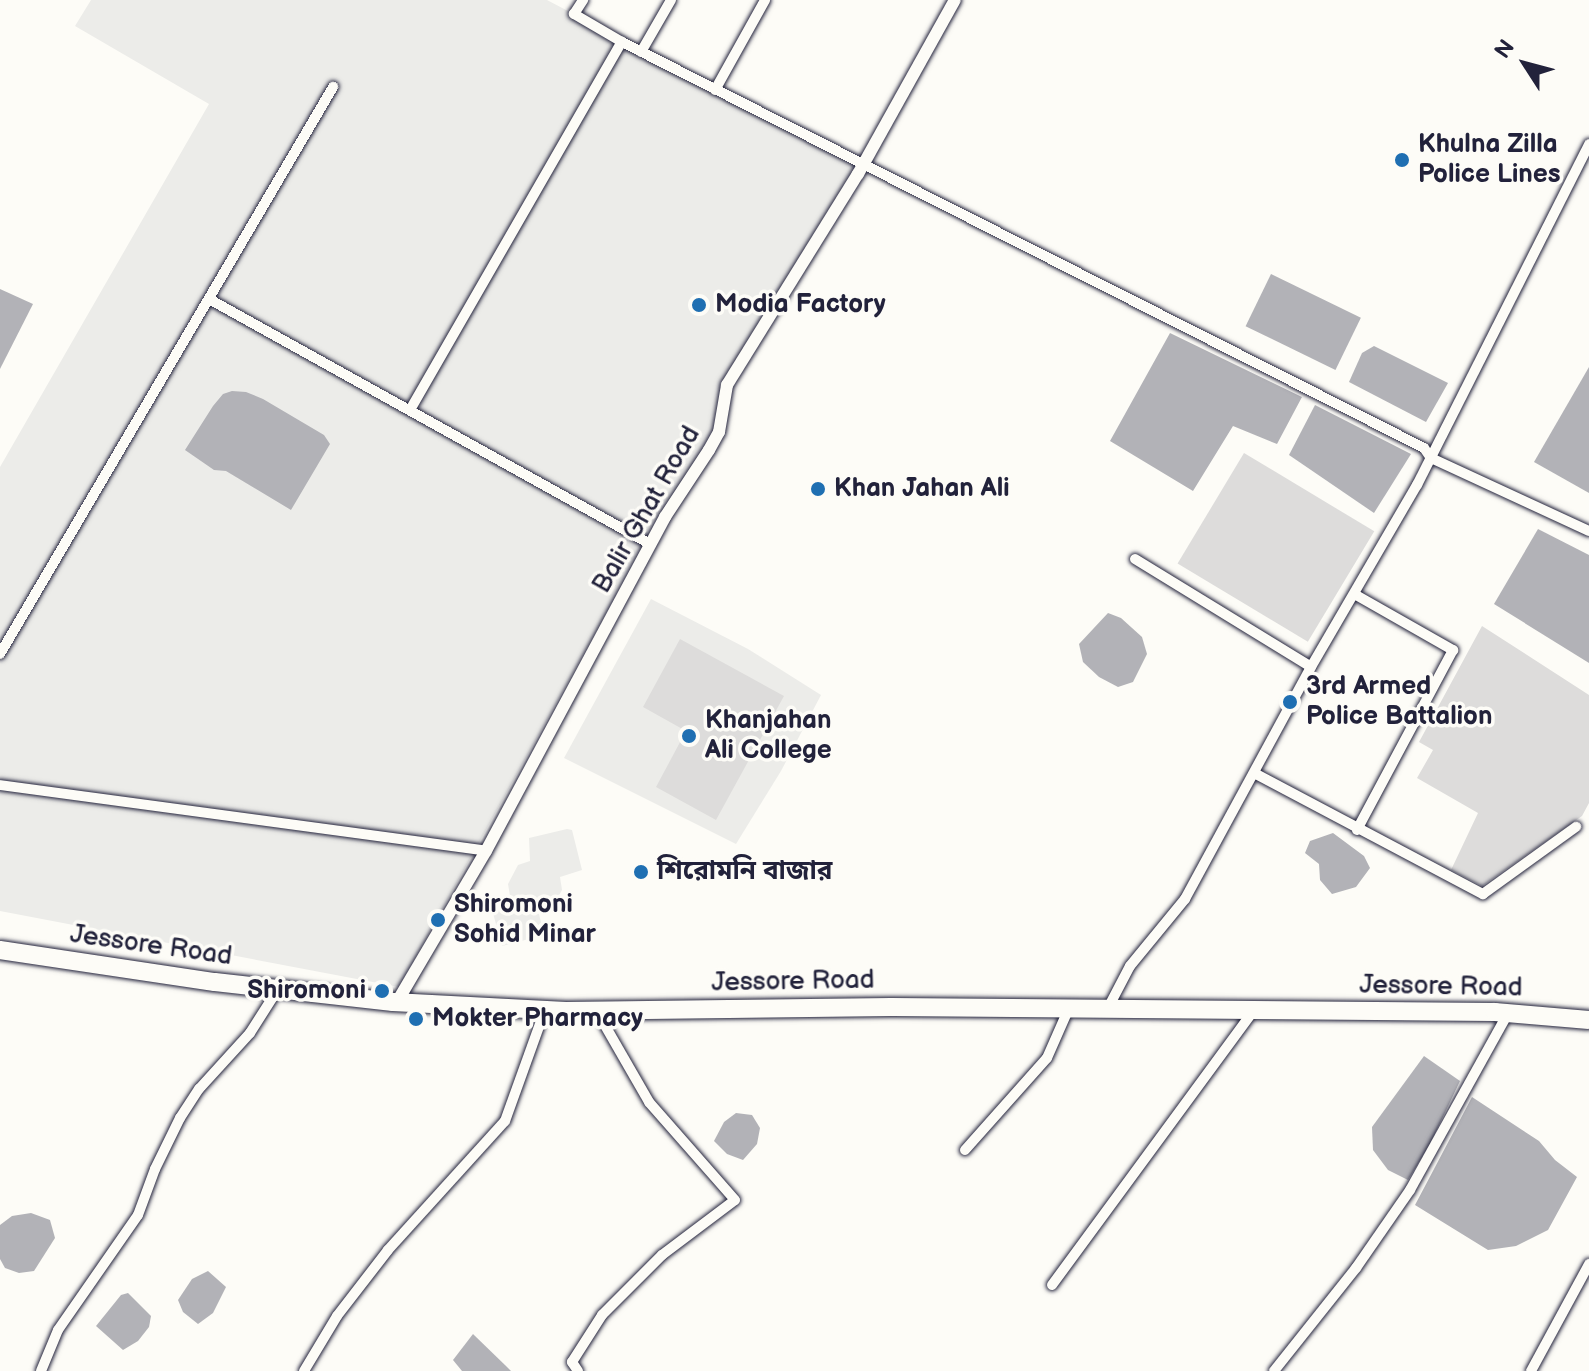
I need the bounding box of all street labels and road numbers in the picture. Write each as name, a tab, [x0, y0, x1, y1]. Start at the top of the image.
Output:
street label: Balir Ghat Road	[587, 421, 707, 599]
street label: Jessore Road	[68, 919, 234, 973]
street label: Jessore Road	[711, 965, 875, 999]
street label: Jessore Road	[1359, 970, 1523, 1004]

